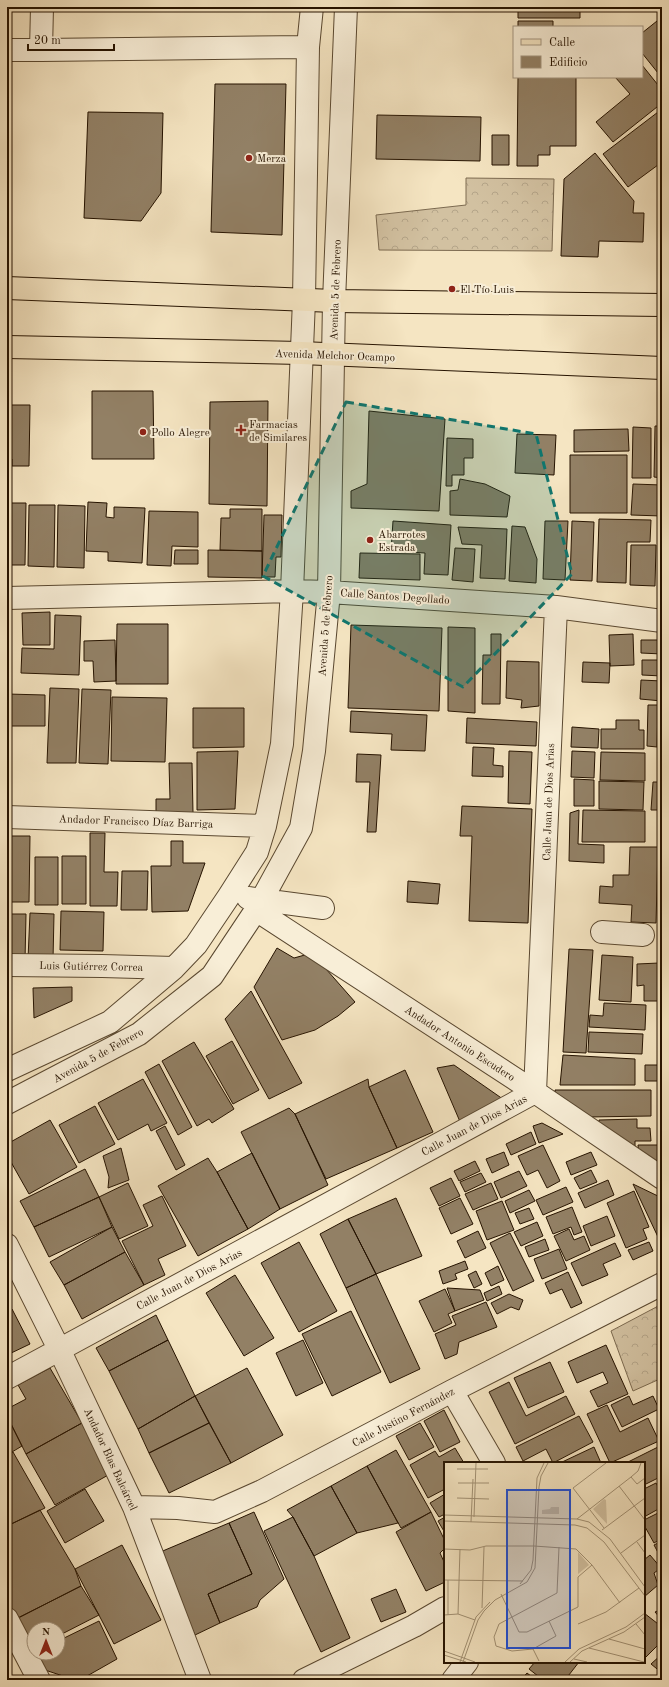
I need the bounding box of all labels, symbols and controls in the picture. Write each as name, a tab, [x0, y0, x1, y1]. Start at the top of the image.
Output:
scale bar	[28, 26, 114, 52]
legend	[513, 26, 643, 78]
text: 20 m	[34, 35, 61, 47]
text: Calle	[549, 37, 575, 49]
text: Edificio	[549, 57, 588, 69]
marker: Merza	[244, 153, 254, 163]
place label: Merza	[257, 154, 287, 165]
street label: Avenida 5 de Febrero	[329, 239, 344, 341]
marker: El Tío Luis	[447, 284, 457, 294]
place label: El Tío Luis	[460, 285, 514, 296]
street label: Avenida Melchor Ocampo	[275, 349, 395, 364]
place label: Farmacias de Similares	[249, 420, 307, 444]
marker: Farmacias de Similares	[236, 425, 246, 435]
marker: Pollo Alegre	[138, 427, 148, 437]
place label: Pollo Alegre	[151, 428, 210, 439]
place label: Abarrotes Estrada	[378, 530, 426, 554]
marker: Abarrotes Estrada	[365, 535, 375, 545]
street label: Avenida 5 de Febrero	[317, 575, 336, 677]
street label: Calle Santos Degollado	[340, 588, 450, 607]
street label: Calle Juan de Dios Arias	[542, 743, 557, 861]
street label: Andador Francisco Díaz Barriga	[58, 814, 214, 831]
street label: Luis Gutiérrez Correa	[39, 961, 144, 974]
street label: Andador Antonio Escudero	[402, 1004, 516, 1084]
street label: Avenida 5 de Febrero	[52, 1027, 146, 1086]
street label: Calle Juan de Dios Arias	[420, 1094, 530, 1159]
street label: Calle Juan de Dios Arias	[135, 1248, 245, 1313]
street label: Calle Justino Fernández	[351, 1387, 457, 1450]
street label: Andador Blas Balcárcel	[81, 1407, 138, 1513]
inset map	[444, 1462, 645, 1663]
north arrow	[26, 1621, 66, 1661]
text: N	[42, 1627, 51, 1638]

